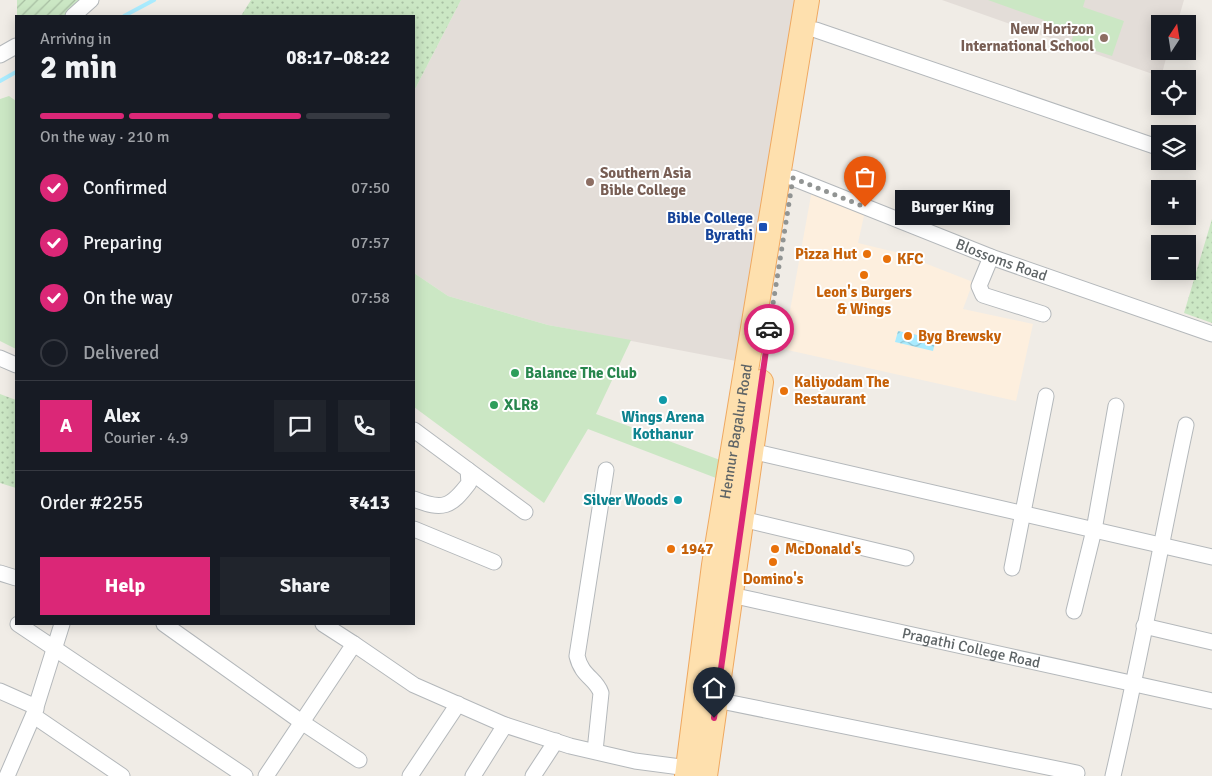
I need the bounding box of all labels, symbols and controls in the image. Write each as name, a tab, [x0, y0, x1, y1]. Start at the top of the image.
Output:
north arrow	[1151, 15, 1196, 60]
map controls	[1151, 15, 1196, 280]
place label: New Horizon International School	[961, 20, 1094, 55]
text: Arriving in	[40, 29, 111, 49]
marker: New Horizon International School	[1098, 32, 1110, 44]
text: 08:17–08:22	[286, 46, 390, 70]
text: 2 min	[40, 48, 117, 87]
button: locate	[1151, 70, 1196, 115]
button: layers	[1151, 125, 1196, 170]
text: On the way · 210 m	[40, 127, 170, 147]
pin	[844, 156, 886, 207]
icon: bag	[851, 163, 879, 191]
place label: Southern Asia Bible College	[600, 164, 692, 199]
icon: check	[40, 174, 68, 202]
text: Confirmed	[83, 176, 167, 200]
marker: Southern Asia Bible College	[584, 176, 596, 188]
text: 07:50	[351, 178, 390, 198]
button: +	[1151, 180, 1196, 225]
callout: Burger King	[895, 190, 1010, 224]
text: Burger King	[911, 197, 994, 217]
place label: Bible College Byrathi	[667, 209, 753, 244]
marker: Bible College Byrathi	[757, 221, 769, 233]
icon: check	[40, 229, 68, 257]
text: Preparing	[83, 231, 162, 255]
text: 07:57	[351, 233, 390, 253]
street label: Blossoms Road	[953, 235, 1050, 285]
button: −	[1151, 235, 1196, 280]
place label: Pizza Hut	[795, 245, 857, 263]
marker: Pizza Hut	[861, 248, 873, 260]
place label: KFC	[897, 250, 923, 268]
marker: KFC	[881, 253, 893, 265]
marker: Leon's Burgers & Wings	[858, 269, 870, 281]
place label: Leon's Burgers & Wings	[816, 283, 912, 318]
icon: check	[40, 284, 68, 312]
text: On the way	[83, 286, 173, 310]
text: 07:58	[351, 288, 390, 308]
courier	[744, 304, 794, 354]
icon: car	[755, 315, 783, 343]
place label: Byg Brewsky	[918, 327, 1002, 345]
marker: Byg Brewsky	[902, 330, 914, 342]
text: Delivered	[83, 341, 159, 365]
street label: Hennur Bagalur Road	[716, 363, 756, 500]
place label: Balance The Club	[525, 364, 637, 382]
marker: Balance The Club	[509, 367, 521, 379]
place label: Kaliyodam The Restaurant	[794, 373, 889, 408]
marker: Kaliyodam The Restaurant	[778, 385, 790, 397]
marker: Wings Arena Kothanur	[657, 394, 669, 406]
place label: XLR8	[504, 396, 538, 414]
marker: XLR8	[488, 399, 500, 411]
button: chat	[274, 400, 326, 452]
button: phone	[338, 400, 390, 452]
text: Alex	[104, 404, 140, 428]
place label: Wings Arena Kothanur	[622, 408, 705, 443]
text: A	[60, 414, 72, 438]
text: Courier · 4.9	[104, 428, 188, 448]
text: Order #2255	[40, 491, 143, 515]
text: ₹413	[349, 491, 390, 515]
place label: Silver Woods	[583, 491, 668, 509]
marker: Silver Woods	[672, 494, 684, 506]
place label: 1947	[681, 540, 713, 558]
place label: McDonald's	[785, 540, 862, 558]
marker: 1947	[665, 543, 677, 555]
marker: McDonald's	[769, 543, 781, 555]
marker: Domino's	[767, 556, 779, 568]
button: Help	[40, 557, 210, 615]
button: Share	[220, 557, 390, 615]
place label: Domino's	[743, 570, 804, 588]
street label: Pragathi College Road	[900, 624, 1042, 672]
pin	[693, 667, 735, 718]
icon: home	[700, 674, 728, 702]

